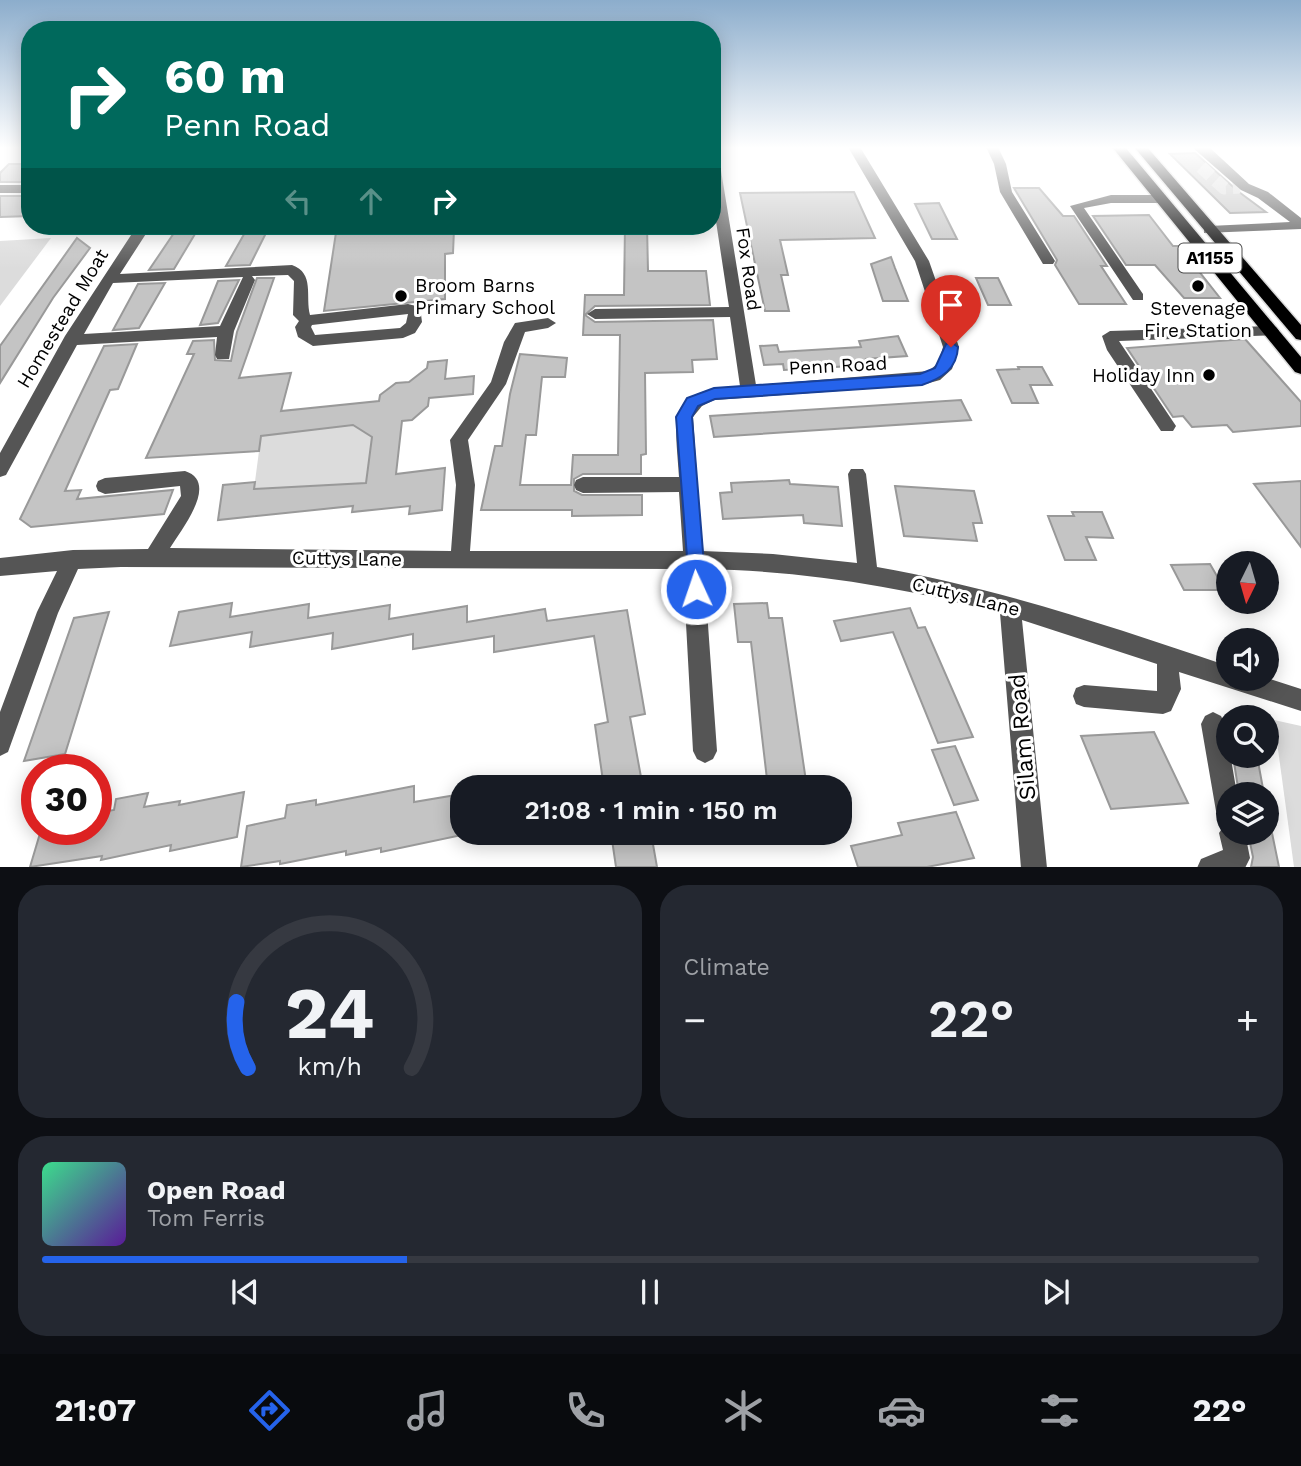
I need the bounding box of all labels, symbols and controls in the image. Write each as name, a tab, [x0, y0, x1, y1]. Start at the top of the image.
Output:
text: 60 m	[164, 47, 286, 105]
icon: right	[49, 49, 140, 140]
text: Penn Road	[164, 106, 330, 144]
icon: left	[279, 182, 317, 220]
icon: ahead	[352, 182, 390, 220]
icon: right	[425, 182, 463, 220]
street label: Fox Road	[731, 226, 766, 312]
road number: A1155	[1178, 244, 1242, 272]
street label: Homestead Moat	[12, 245, 113, 392]
place label: Broom Barns Primary School	[415, 274, 555, 319]
pin	[921, 275, 981, 347]
marker: Stevenage Fire Station	[1190, 278, 1206, 294]
icon: arrive	[932, 286, 970, 324]
marker: Broom Barns Primary School	[393, 288, 409, 304]
place label: Stevenage Fire Station	[1144, 297, 1252, 342]
street label: Penn Road	[788, 351, 888, 380]
place label: Holiday Inn	[1092, 364, 1195, 387]
marker: Holiday Inn	[1201, 367, 1217, 383]
street label: Cuttys Lane	[292, 546, 402, 571]
north arrow	[1216, 551, 1279, 614]
map controls	[1216, 551, 1279, 845]
position arrow	[659, 552, 733, 626]
street label: Cuttys Lane	[910, 572, 1022, 621]
button: sound	[1216, 628, 1279, 691]
street label: Silam Road	[1004, 673, 1041, 801]
button: search	[1216, 705, 1279, 768]
speed limit sign: 30	[21, 754, 112, 845]
button: layers	[1216, 782, 1279, 845]
text: 21:08 · 1 min · 150 m	[525, 795, 778, 825]
text: Climate	[684, 954, 770, 981]
text: 24	[285, 970, 375, 1056]
text: 22°	[928, 989, 1015, 1050]
text: −	[684, 998, 706, 1042]
text: +	[1236, 998, 1259, 1042]
text: km/h	[298, 1051, 362, 1080]
text: Open Road	[147, 1175, 285, 1205]
text: Tom Ferris	[147, 1205, 265, 1232]
icon: previous	[226, 1273, 264, 1311]
icon: pause	[631, 1273, 669, 1311]
icon: next	[1037, 1273, 1075, 1311]
icon: directions	[245, 1386, 294, 1435]
icon: music	[403, 1386, 452, 1435]
icon: phone	[561, 1386, 610, 1435]
icon: climate	[719, 1386, 768, 1435]
icon: car	[877, 1386, 926, 1435]
icon: filters	[1035, 1386, 1084, 1435]
text: 21:07	[54, 1391, 136, 1429]
text: 22°	[1193, 1391, 1247, 1429]

